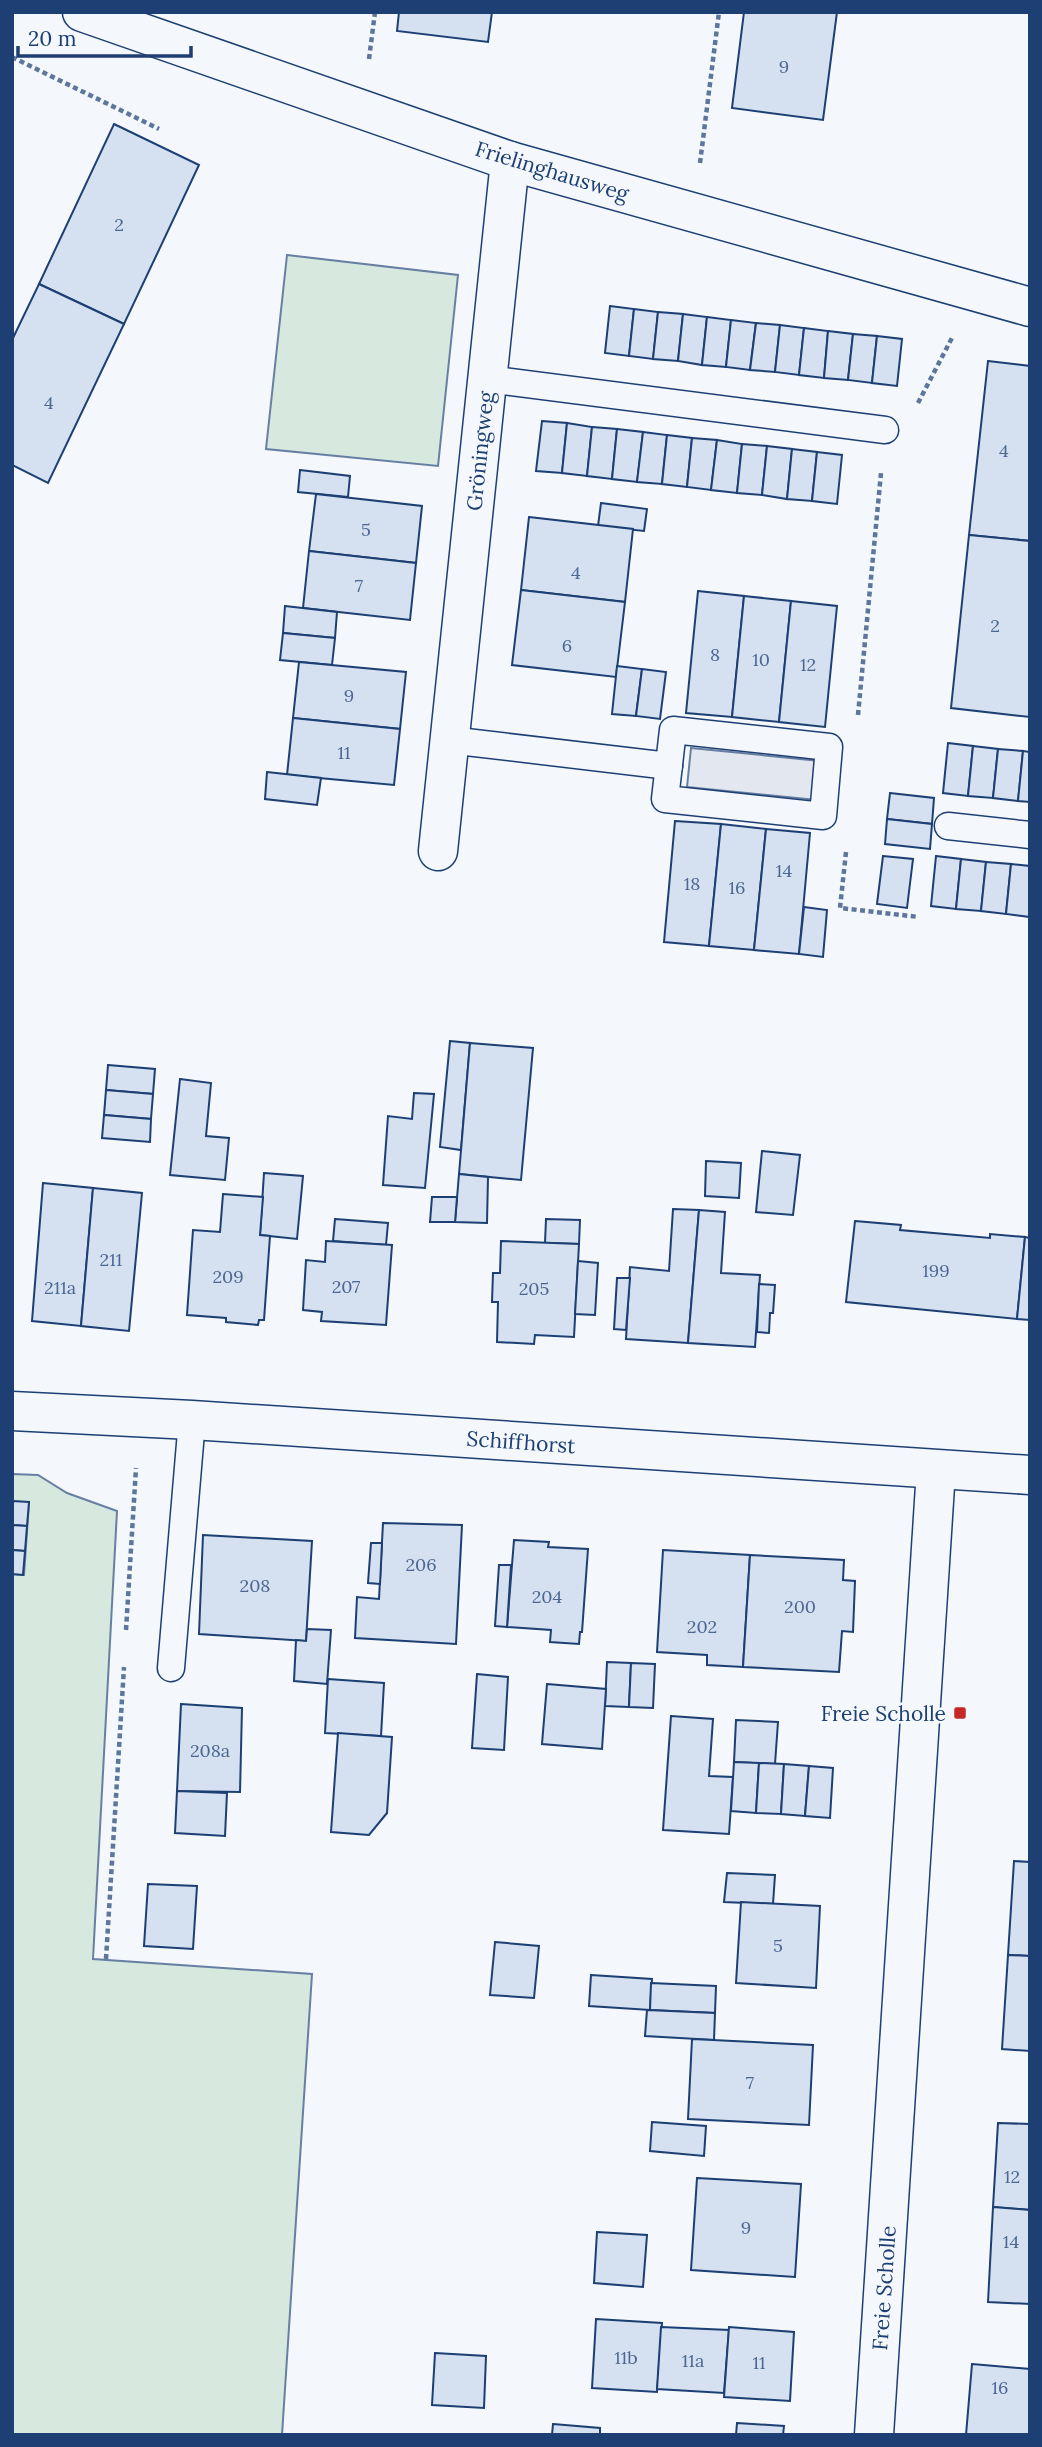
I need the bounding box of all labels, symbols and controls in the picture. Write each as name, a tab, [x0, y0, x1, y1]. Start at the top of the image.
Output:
scale bar	[18, 14, 191, 58]
text: 20 m	[28, 25, 77, 52]
house number: 9	[779, 55, 789, 78]
street label: Frielinghausweg	[472, 135, 632, 207]
house number: 2	[114, 213, 124, 236]
street label: Gröningweg	[460, 390, 500, 512]
house number: 4	[44, 391, 54, 414]
house number: 4	[999, 439, 1009, 462]
house number: 5	[361, 518, 371, 541]
house number: 4	[571, 561, 581, 584]
house number: 7	[355, 574, 363, 597]
house number: 2	[990, 614, 1000, 637]
house number: 6	[562, 634, 572, 657]
house number: 8	[710, 643, 720, 666]
house number: 10	[752, 648, 770, 671]
house number: 12	[800, 653, 816, 676]
house number: 9	[344, 684, 354, 707]
house number: 11	[337, 741, 351, 764]
house number: 14	[776, 859, 792, 882]
house number: 18	[684, 872, 700, 895]
house number: 16	[729, 876, 745, 899]
house number: 211	[100, 1248, 122, 1271]
house number: 199	[922, 1259, 950, 1282]
house number: 209	[212, 1265, 244, 1288]
house number: 207	[332, 1275, 360, 1298]
house number: 211a	[44, 1276, 76, 1299]
house number: 205	[519, 1277, 549, 1300]
street label: Schiffhorst	[466, 1425, 577, 1459]
house number: 206	[405, 1553, 437, 1576]
house number: 208	[240, 1574, 270, 1597]
house number: 204	[532, 1585, 563, 1608]
house number: 200	[784, 1595, 816, 1618]
house number: 202	[687, 1615, 717, 1638]
place label: Freie Scholle	[821, 1700, 946, 1727]
marker: Freie Scholle	[952, 1705, 968, 1721]
house number: 208a	[190, 1739, 230, 1762]
house number: 5	[773, 1934, 783, 1957]
house number: 7	[746, 2071, 754, 2094]
house number: 12	[1004, 2165, 1020, 2188]
house number: 9	[741, 2216, 751, 2239]
street label: Freie Scholle	[866, 2225, 902, 2351]
house number: 14	[1003, 2230, 1019, 2253]
house number: 11b	[614, 2346, 638, 2369]
house number: 11a	[682, 2349, 704, 2372]
house number: 11	[752, 2351, 766, 2374]
house number: 16	[992, 2376, 1008, 2399]

